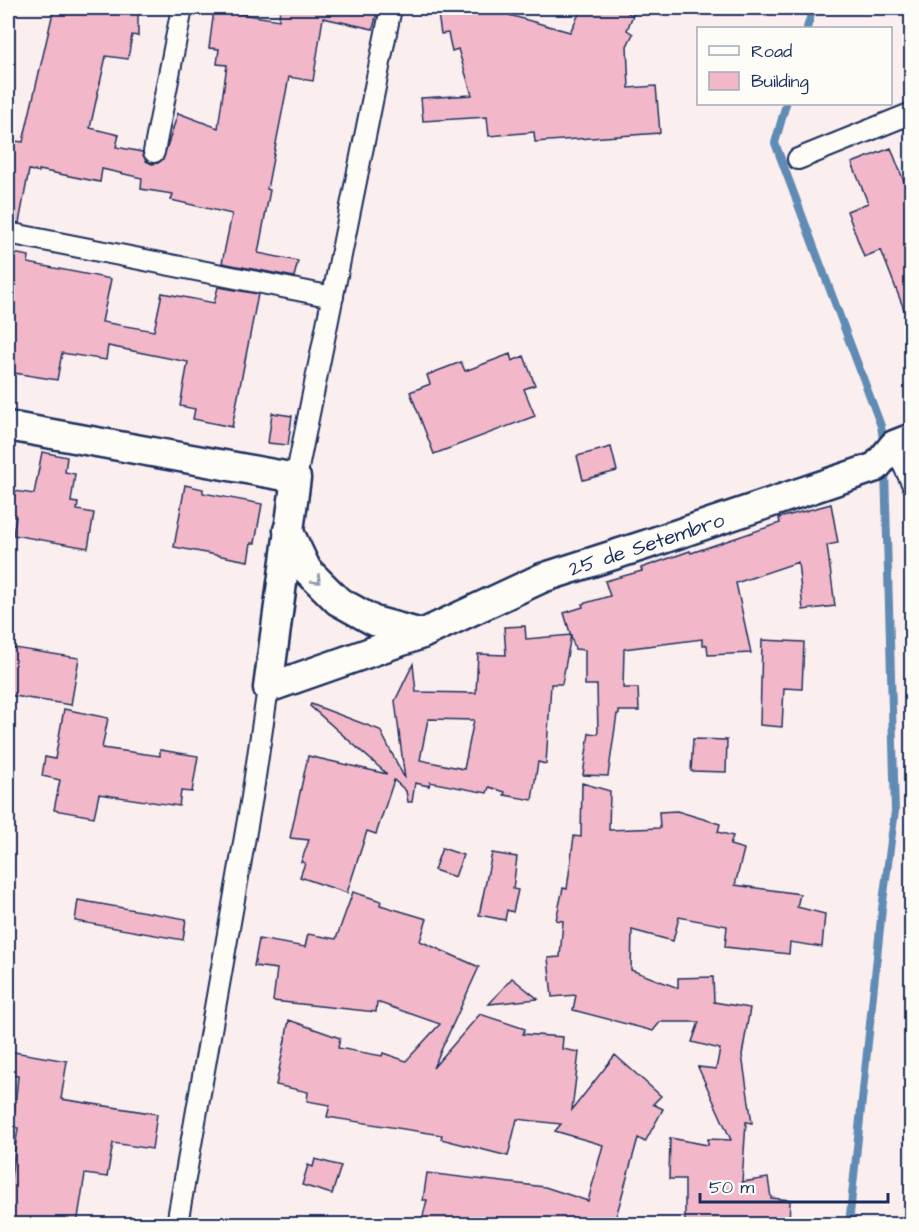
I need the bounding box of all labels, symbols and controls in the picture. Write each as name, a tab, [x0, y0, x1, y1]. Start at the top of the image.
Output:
legend	[697, 27, 892, 105]
text: Road	[751, 39, 792, 64]
text: Building	[751, 69, 809, 95]
street label: 25 de Setembro	[565, 505, 728, 584]
one-way arrow	[309, 573, 320, 584]
scale bar	[700, 1166, 888, 1204]
text: 50 m	[709, 1175, 754, 1200]

